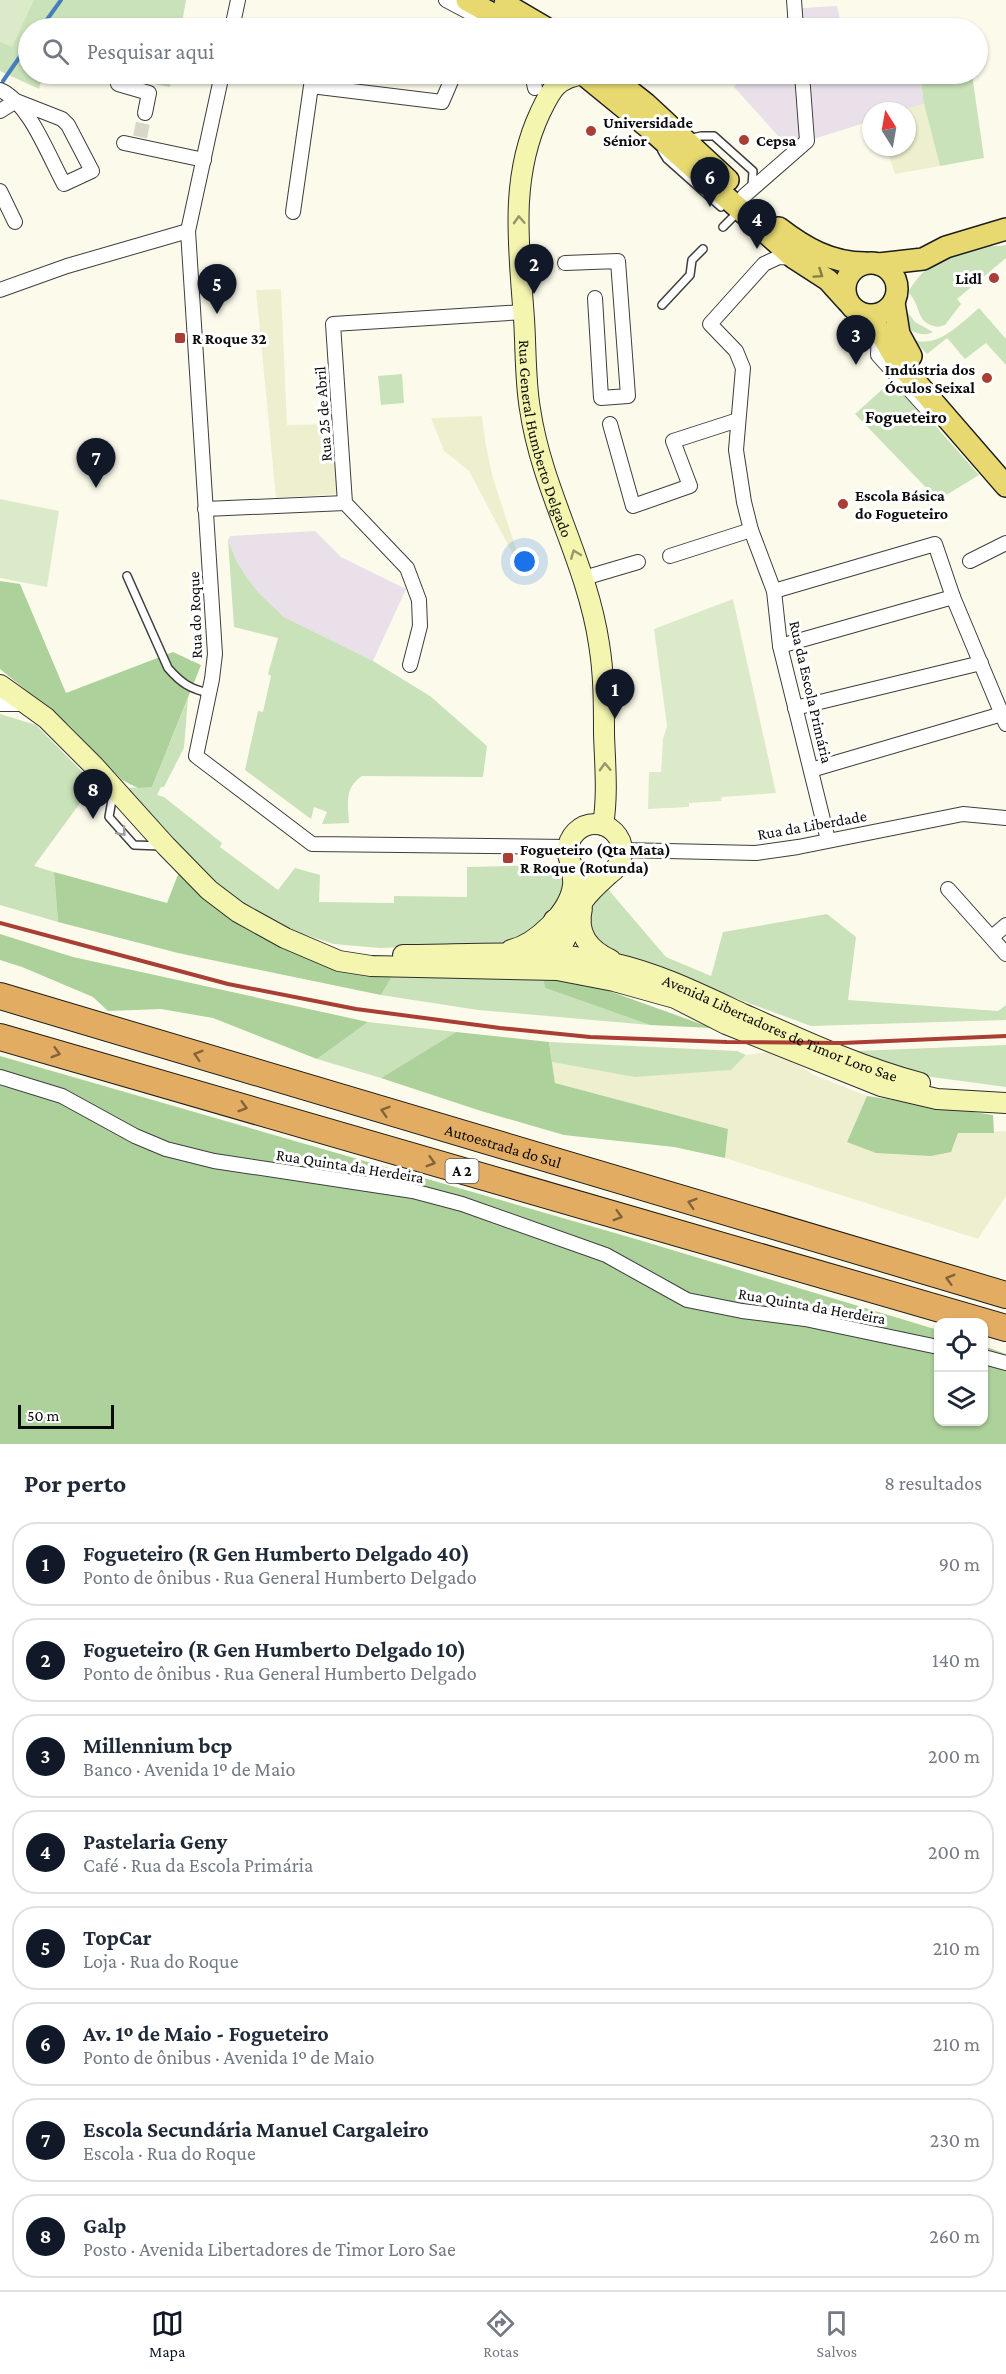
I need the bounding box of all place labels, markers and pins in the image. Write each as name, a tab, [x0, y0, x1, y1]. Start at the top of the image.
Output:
place label: Universidade Sénior	[603, 114, 693, 149]
marker: Universidade Sénior	[584, 124, 598, 138]
place label: Cepsa	[756, 132, 796, 149]
marker: Cepsa	[737, 133, 751, 147]
pin: 6	[690, 158, 730, 207]
pin: 4	[738, 200, 777, 249]
pin: 2	[514, 244, 554, 294]
pin: 5	[198, 264, 236, 314]
place label: Lidl	[955, 270, 982, 287]
marker: Lidl	[987, 271, 1001, 285]
pin: 3	[836, 316, 876, 365]
place label: R Roque 32	[192, 330, 267, 347]
marker: R Roque 32	[173, 331, 187, 345]
place label: Indústria dos Óculos Seixal	[885, 361, 975, 396]
marker: Indústria dos Óculos Seixal	[980, 371, 994, 385]
pin: 7	[76, 438, 116, 488]
place label: Escola Básica do Fogueteiro	[855, 487, 948, 522]
marker: Escola Básica do Fogueteiro	[836, 497, 850, 511]
pin: 1	[596, 670, 634, 719]
pin: 8	[74, 770, 112, 819]
place label: Fogueteiro (Qta Mata) R Roque (Rotunda)	[520, 841, 671, 877]
marker: Fogueteiro (Qta Mata) R Roque (Rotunda)	[501, 851, 515, 865]

